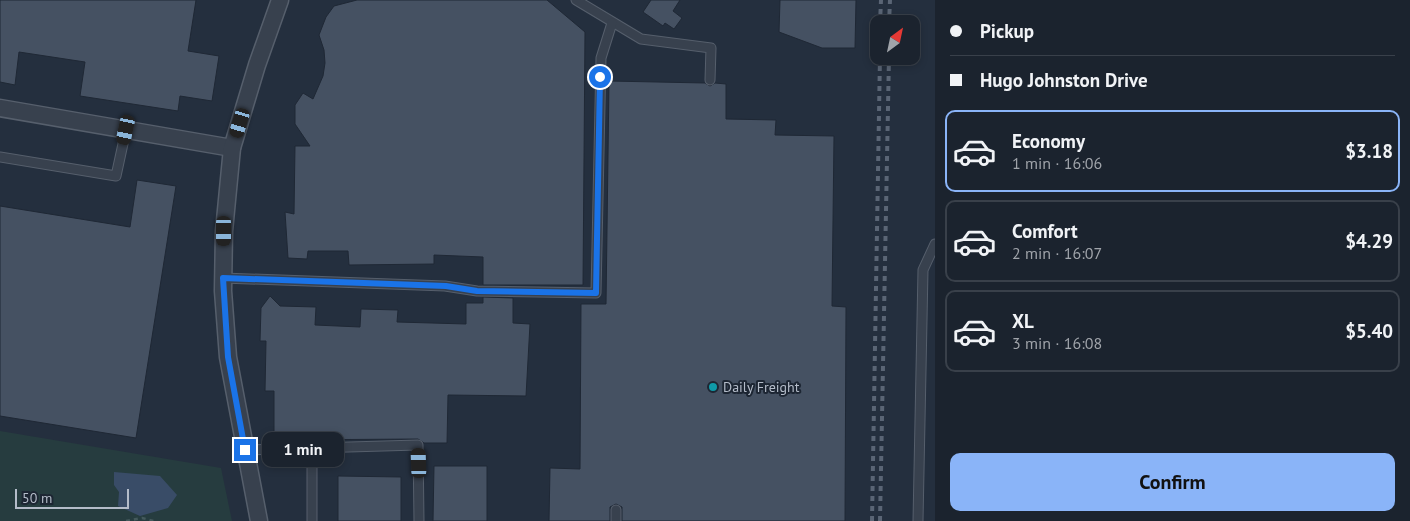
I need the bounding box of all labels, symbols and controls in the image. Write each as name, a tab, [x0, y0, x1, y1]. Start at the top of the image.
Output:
north arrow	[870, 15, 920, 65]
map controls	[870, 15, 920, 65]
text: Pickup	[980, 19, 1034, 43]
route start	[589, 66, 611, 88]
text: Hugo Johnston Drive	[980, 68, 1148, 92]
car	[228, 106, 251, 140]
car	[115, 114, 136, 146]
icon: car	[952, 129, 997, 174]
text: Economy	[1012, 129, 1085, 153]
text: $3.18	[1345, 139, 1393, 163]
text: 1 min · 16:06	[1012, 153, 1102, 173]
car	[216, 216, 231, 246]
icon: car	[952, 219, 997, 264]
text: Comfort	[1012, 219, 1078, 243]
text: $4.29	[1345, 229, 1393, 253]
text: 2 min · 16:07	[1012, 243, 1102, 263]
icon: car	[952, 309, 997, 354]
text: XL	[1012, 309, 1034, 333]
text: $5.40	[1345, 319, 1393, 343]
text: 3 min · 16:08	[1012, 333, 1102, 353]
place label: Daily Freight	[723, 378, 800, 396]
marker: Daily Freight	[707, 381, 719, 393]
callout: 1 min	[262, 432, 345, 468]
route end	[234, 439, 256, 461]
text: 1 min	[283, 439, 323, 459]
car	[410, 448, 427, 478]
button: Confirm	[950, 453, 1395, 511]
scale bar	[15, 486, 129, 509]
text: 50 m	[22, 489, 52, 507]

